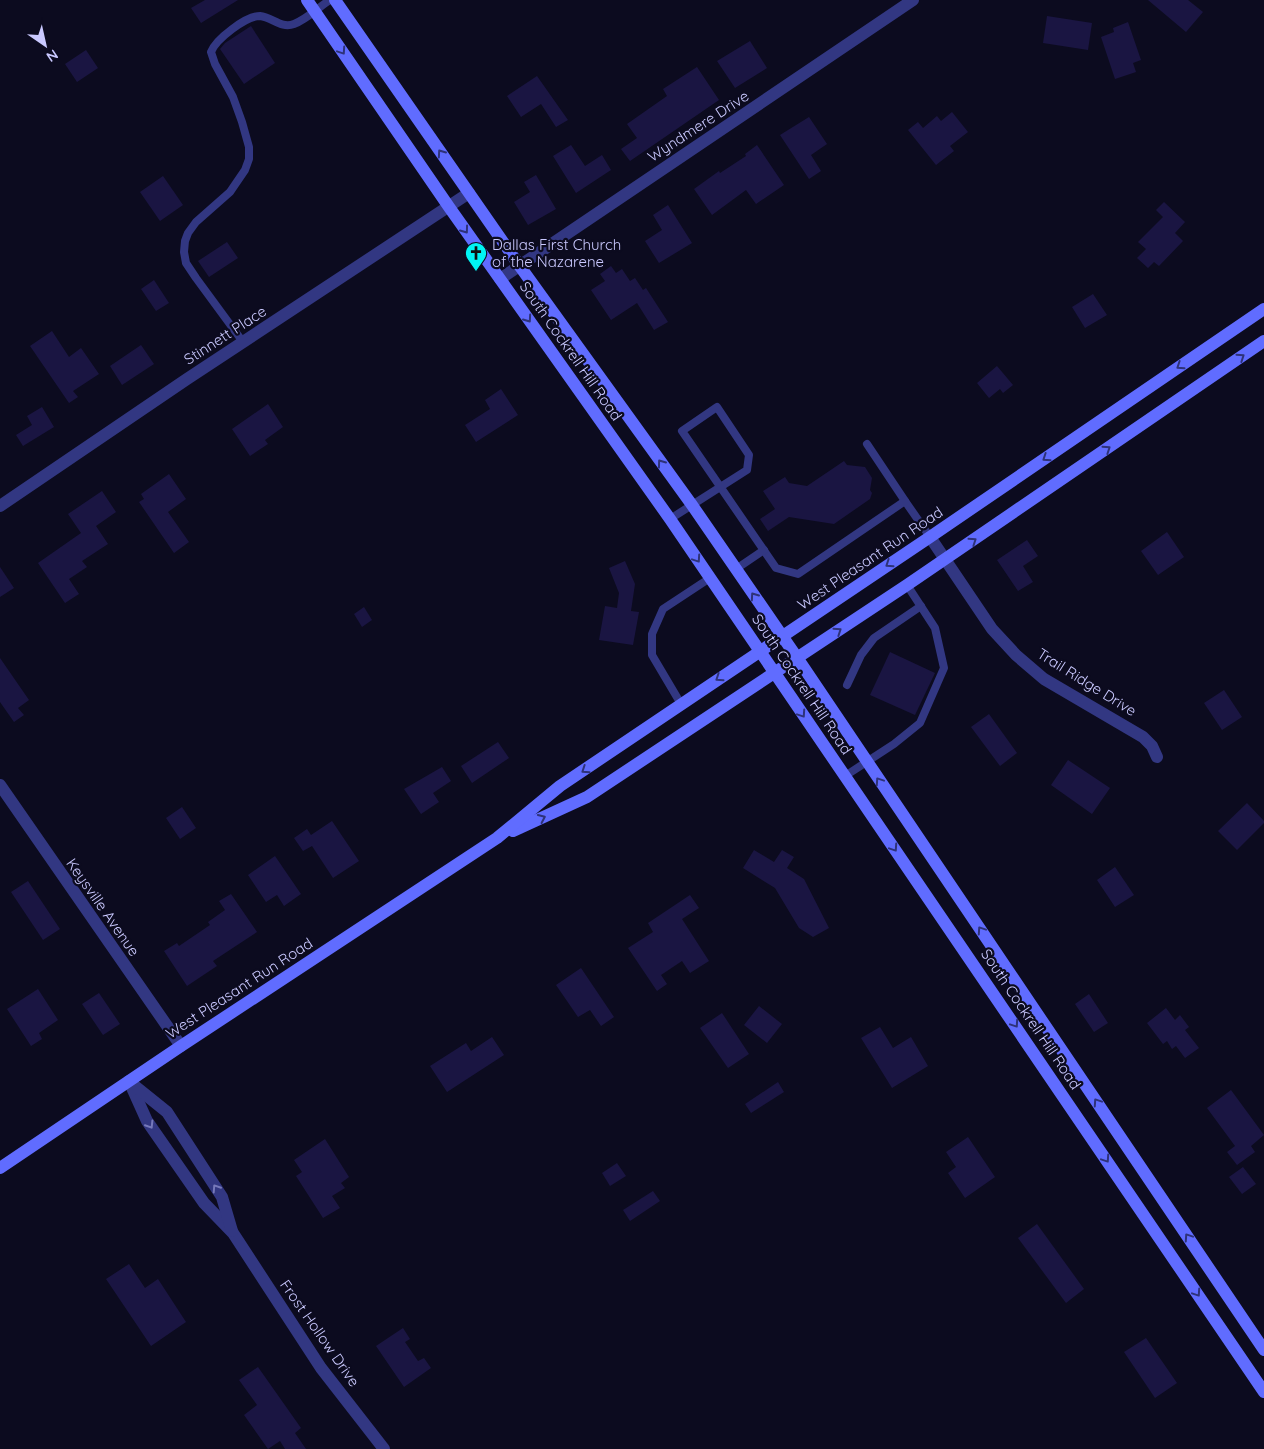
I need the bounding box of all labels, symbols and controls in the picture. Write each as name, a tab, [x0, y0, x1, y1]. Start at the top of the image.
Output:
north arrow	[20, 20, 70, 70]
text: N	[43, 45, 62, 66]
one-way arrow	[336, 45, 345, 55]
street label: Wyndmere Drive	[644, 86, 752, 166]
one-way arrow	[438, 149, 447, 159]
one-way arrow	[459, 224, 468, 234]
place label: Dallas First Church of the Nazarene	[492, 235, 621, 271]
church icon: Dallas First Church of the Nazarene	[464, 241, 488, 272]
street label: South Cockrell Hill Road	[516, 278, 626, 424]
street label: Stinnett Place	[180, 301, 270, 369]
one-way arrow	[522, 313, 531, 322]
one-way arrow	[1235, 354, 1245, 363]
one-way arrow	[1177, 360, 1186, 369]
one-way arrow	[1101, 446, 1111, 455]
one-way arrow	[1042, 452, 1052, 461]
one-way arrow	[658, 459, 667, 468]
street label: West Pleasant Run Road	[794, 502, 946, 614]
one-way arrow	[968, 537, 977, 547]
one-way arrow	[691, 553, 700, 563]
one-way arrow	[886, 558, 895, 568]
one-way arrow	[751, 592, 760, 602]
street label: South Cockrell Hill Road	[748, 610, 856, 758]
one-way arrow	[833, 628, 842, 638]
street label: Trail Ridge Drive	[1034, 644, 1140, 720]
one-way arrow	[715, 672, 725, 681]
one-way arrow	[796, 708, 805, 717]
one-way arrow	[581, 763, 590, 773]
one-way arrow	[876, 777, 885, 787]
one-way arrow	[537, 813, 546, 824]
one-way arrow	[888, 842, 897, 851]
street label: Keysville Avenue	[62, 854, 144, 960]
one-way arrow	[978, 926, 987, 936]
street label: West Pleasant Run Road	[162, 933, 316, 1043]
street label: South Cockrell Hill Road	[977, 945, 1085, 1093]
one-way arrow	[1008, 1019, 1018, 1028]
one-way arrow	[1094, 1099, 1103, 1108]
one-way arrow	[144, 1119, 154, 1128]
one-way arrow	[1100, 1153, 1109, 1163]
one-way arrow	[213, 1184, 222, 1193]
one-way arrow	[1185, 1233, 1194, 1243]
street label: Frost Hollow Drive	[276, 1276, 364, 1390]
one-way arrow	[1191, 1288, 1200, 1297]

